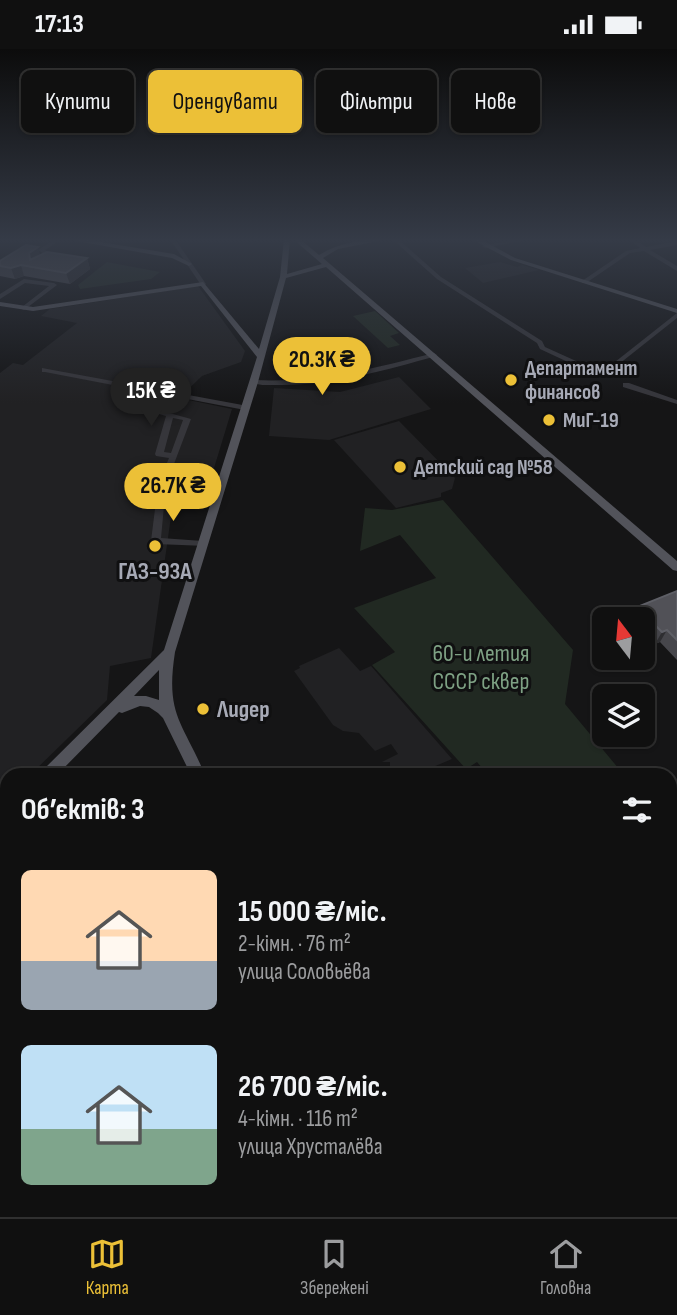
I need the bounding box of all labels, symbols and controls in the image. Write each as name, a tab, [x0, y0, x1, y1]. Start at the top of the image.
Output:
text: 17:13	[35, 9, 84, 40]
chip: Купити	[21, 70, 134, 133]
chip: Орендувати	[148, 70, 302, 133]
chip: Фільтри	[316, 70, 437, 133]
chip: Нове	[451, 70, 540, 133]
pin: 20.3K ₴	[257, 337, 387, 397]
text: 20.3K ₴	[289, 346, 355, 374]
place label: Департамент финансов	[525, 356, 637, 405]
pin: 15K ₴	[102, 369, 200, 428]
marker: Департамент финансов	[503, 372, 519, 388]
text: 15K ₴	[126, 377, 176, 405]
place label: МиГ-19	[563, 408, 619, 433]
marker: МиГ-19	[541, 412, 557, 428]
place label: Детский сад №58	[414, 455, 553, 480]
marker: Детский сад №58	[392, 459, 408, 475]
pin: 26.7K ₴	[108, 463, 238, 523]
text: 26.7K ₴	[140, 472, 206, 500]
marker: ГАЗ-93А	[147, 538, 163, 554]
place label: ГАЗ-93А	[118, 557, 192, 586]
north arrow	[592, 607, 654, 670]
map controls	[592, 607, 655, 747]
park label: 60-и летия СССР сквер	[433, 639, 529, 696]
button: layers	[592, 684, 655, 747]
place label: Лидер	[216, 695, 270, 724]
marker: Лидер	[195, 701, 211, 717]
icon: filters	[618, 791, 656, 829]
text: Об’єктів: 3	[21, 792, 144, 828]
text: 15 000 ₴/міс.	[238, 894, 387, 930]
icon: home	[77, 898, 161, 982]
text: 2-кімн. · 76 m²	[238, 930, 351, 958]
text: улица Соловьёва	[238, 958, 371, 986]
text: 26 700 ₴/міс.	[238, 1069, 388, 1105]
icon: home	[77, 1073, 161, 1157]
text: 4-кімн. · 116 m²	[238, 1105, 358, 1133]
text: улица Хрусталёва	[238, 1133, 383, 1161]
tab: Карта	[86, 1235, 129, 1300]
tab: Збережені	[300, 1235, 369, 1300]
tab: Головна	[540, 1235, 591, 1300]

